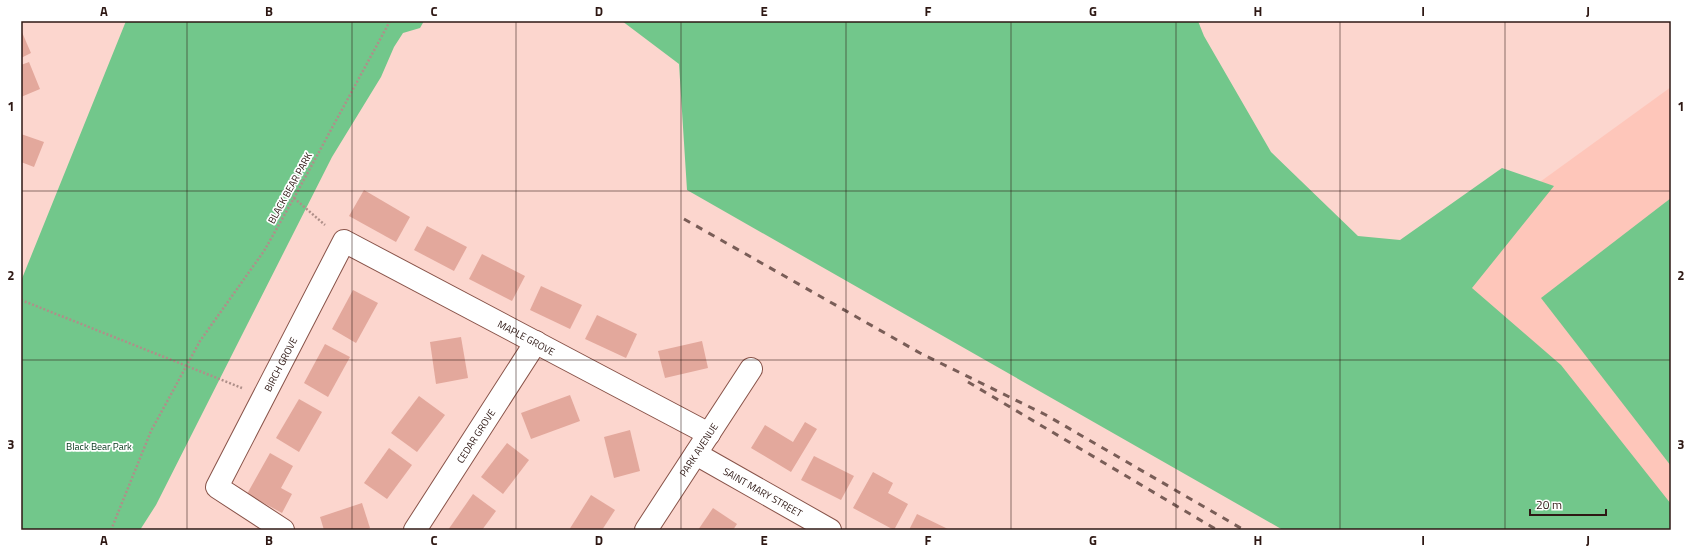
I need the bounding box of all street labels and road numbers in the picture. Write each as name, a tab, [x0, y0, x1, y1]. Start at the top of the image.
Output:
street label: BLACK BEAR PARK	[264, 149, 316, 226]
street label: MAPLE GROVE	[495, 316, 558, 359]
street label: BIRCH GROVE	[260, 334, 301, 394]
street label: CEDAR GROVE	[453, 405, 499, 466]
street label: PARK AVENUE	[675, 419, 722, 479]
street label: SAINT MARY STREET	[721, 463, 806, 521]

